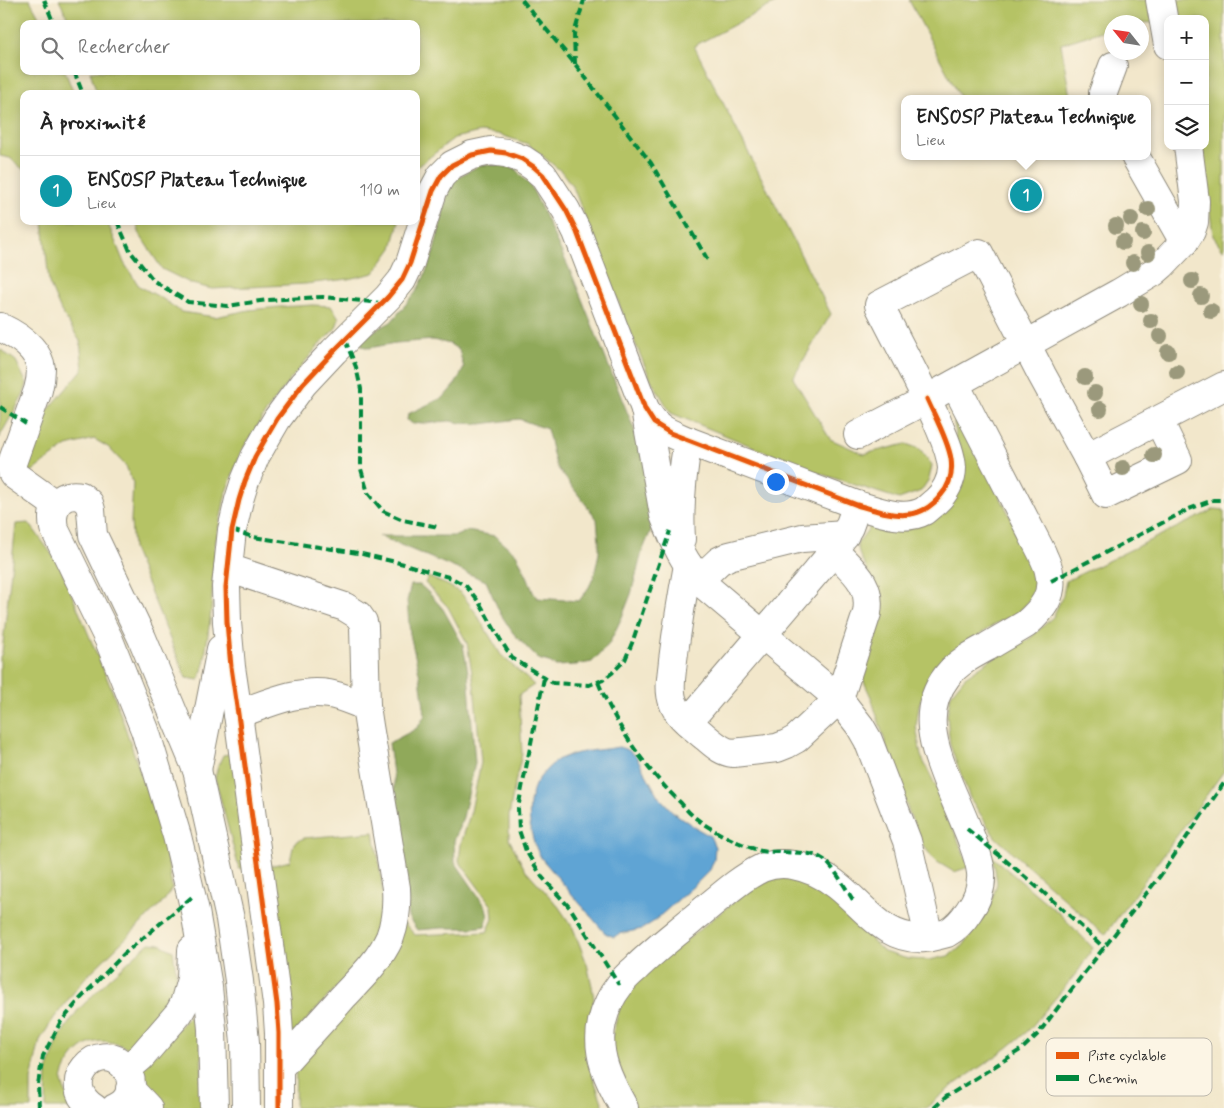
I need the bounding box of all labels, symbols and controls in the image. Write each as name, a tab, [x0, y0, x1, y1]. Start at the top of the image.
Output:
north arrow	[1104, 15, 1149, 60]
map controls	[1164, 15, 1209, 150]
button: +	[1164, 15, 1209, 60]
search box	[20, 20, 420, 75]
icon: search	[38, 34, 66, 62]
text: Rechercher	[78, 35, 170, 60]
button: −	[1164, 60, 1209, 105]
popup	[901, 95, 1151, 160]
text: ENSOSP Plateau Technique	[916, 105, 1136, 130]
button: layers	[1164, 105, 1209, 150]
text: À proximité	[40, 109, 146, 137]
text: Lieu	[916, 130, 946, 151]
text: ENSOSP Plateau Technique	[87, 168, 307, 193]
pin: 1	[1010, 176, 1042, 214]
text: 1	[52, 180, 60, 201]
text: 110 m	[359, 180, 400, 201]
text: Lieu	[87, 193, 117, 214]
your location	[763, 469, 789, 495]
legend	[1046, 1038, 1212, 1096]
text: Piste cyclable	[1088, 1047, 1166, 1065]
text: Chemin	[1088, 1070, 1138, 1088]

